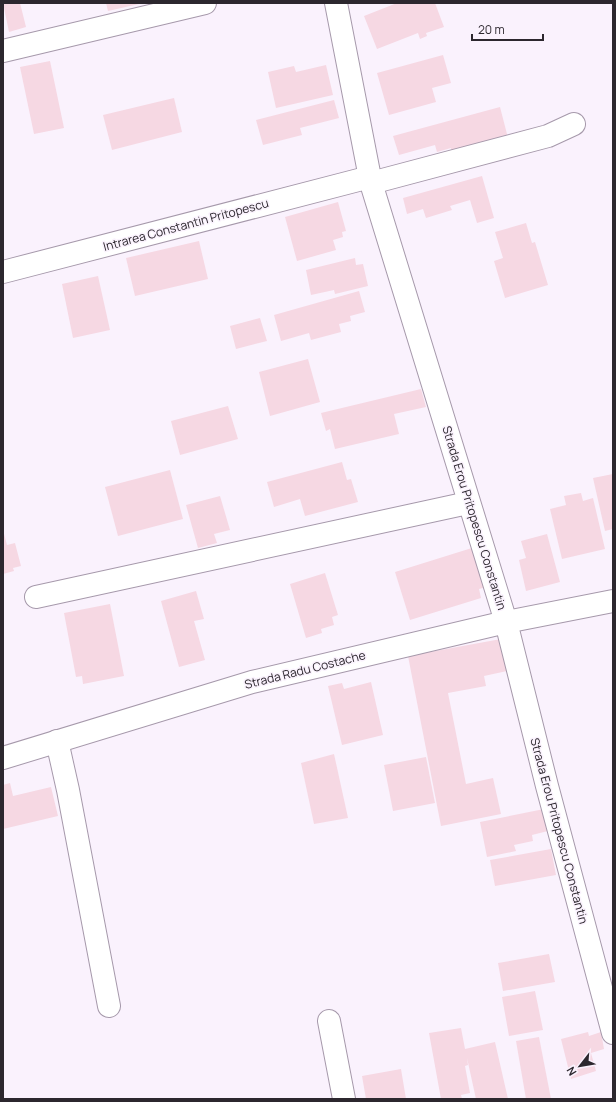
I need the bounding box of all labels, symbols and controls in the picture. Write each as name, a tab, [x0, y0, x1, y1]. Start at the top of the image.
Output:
scale bar	[472, 16, 543, 42]
text: 20 m	[478, 21, 505, 38]
street label: Intrarea Constantin Pritopescu	[101, 194, 271, 255]
street label: Strada Erou Pritopescu Constantin	[438, 424, 511, 612]
street label: Strada Radu Costache	[243, 646, 367, 693]
street label: Strada Erou Pritopescu Constantin	[526, 736, 593, 926]
north arrow	[560, 1046, 600, 1086]
text: N	[562, 1064, 579, 1079]

